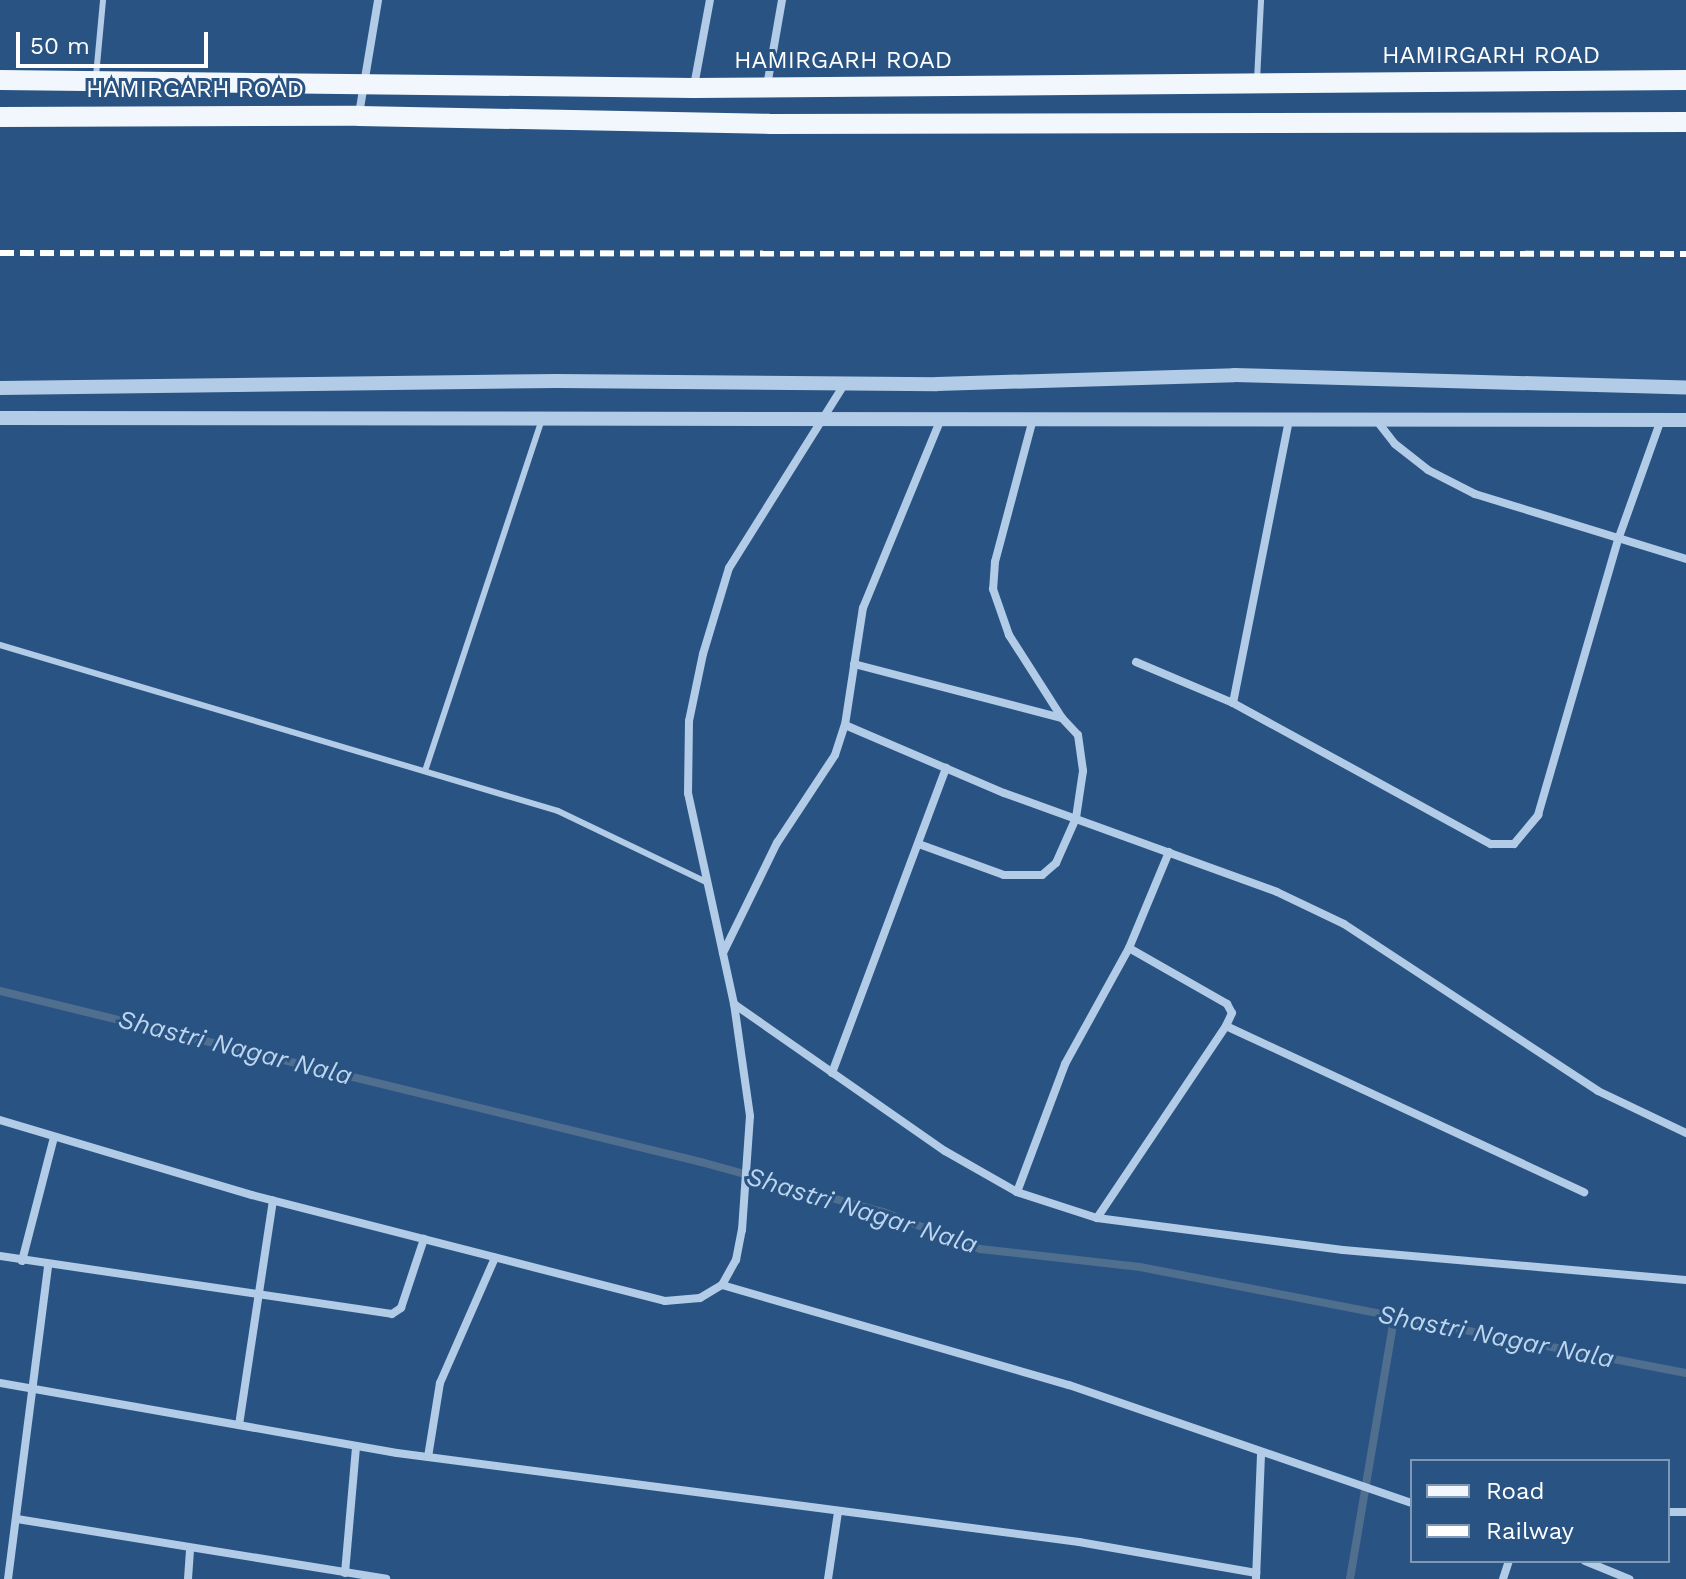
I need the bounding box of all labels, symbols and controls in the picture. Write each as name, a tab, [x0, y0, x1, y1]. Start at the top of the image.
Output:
scale bar	[20, 16, 212, 66]
text: 50 m	[30, 32, 90, 60]
street label: HAMIRGARH ROAD	[1382, 42, 1600, 70]
street label: HAMIRGARH ROAD	[734, 47, 952, 75]
street label: HAMIRGARH ROAD	[86, 76, 304, 104]
water label: Shastri Nagar Nala	[114, 1004, 356, 1092]
water label: Shastri Nagar Nala	[742, 1161, 982, 1261]
water label: Shastri Nagar Nala	[1375, 1299, 1617, 1375]
legend	[1410, 1459, 1670, 1563]
text: Road	[1486, 1477, 1545, 1505]
text: Railway	[1486, 1517, 1574, 1545]

